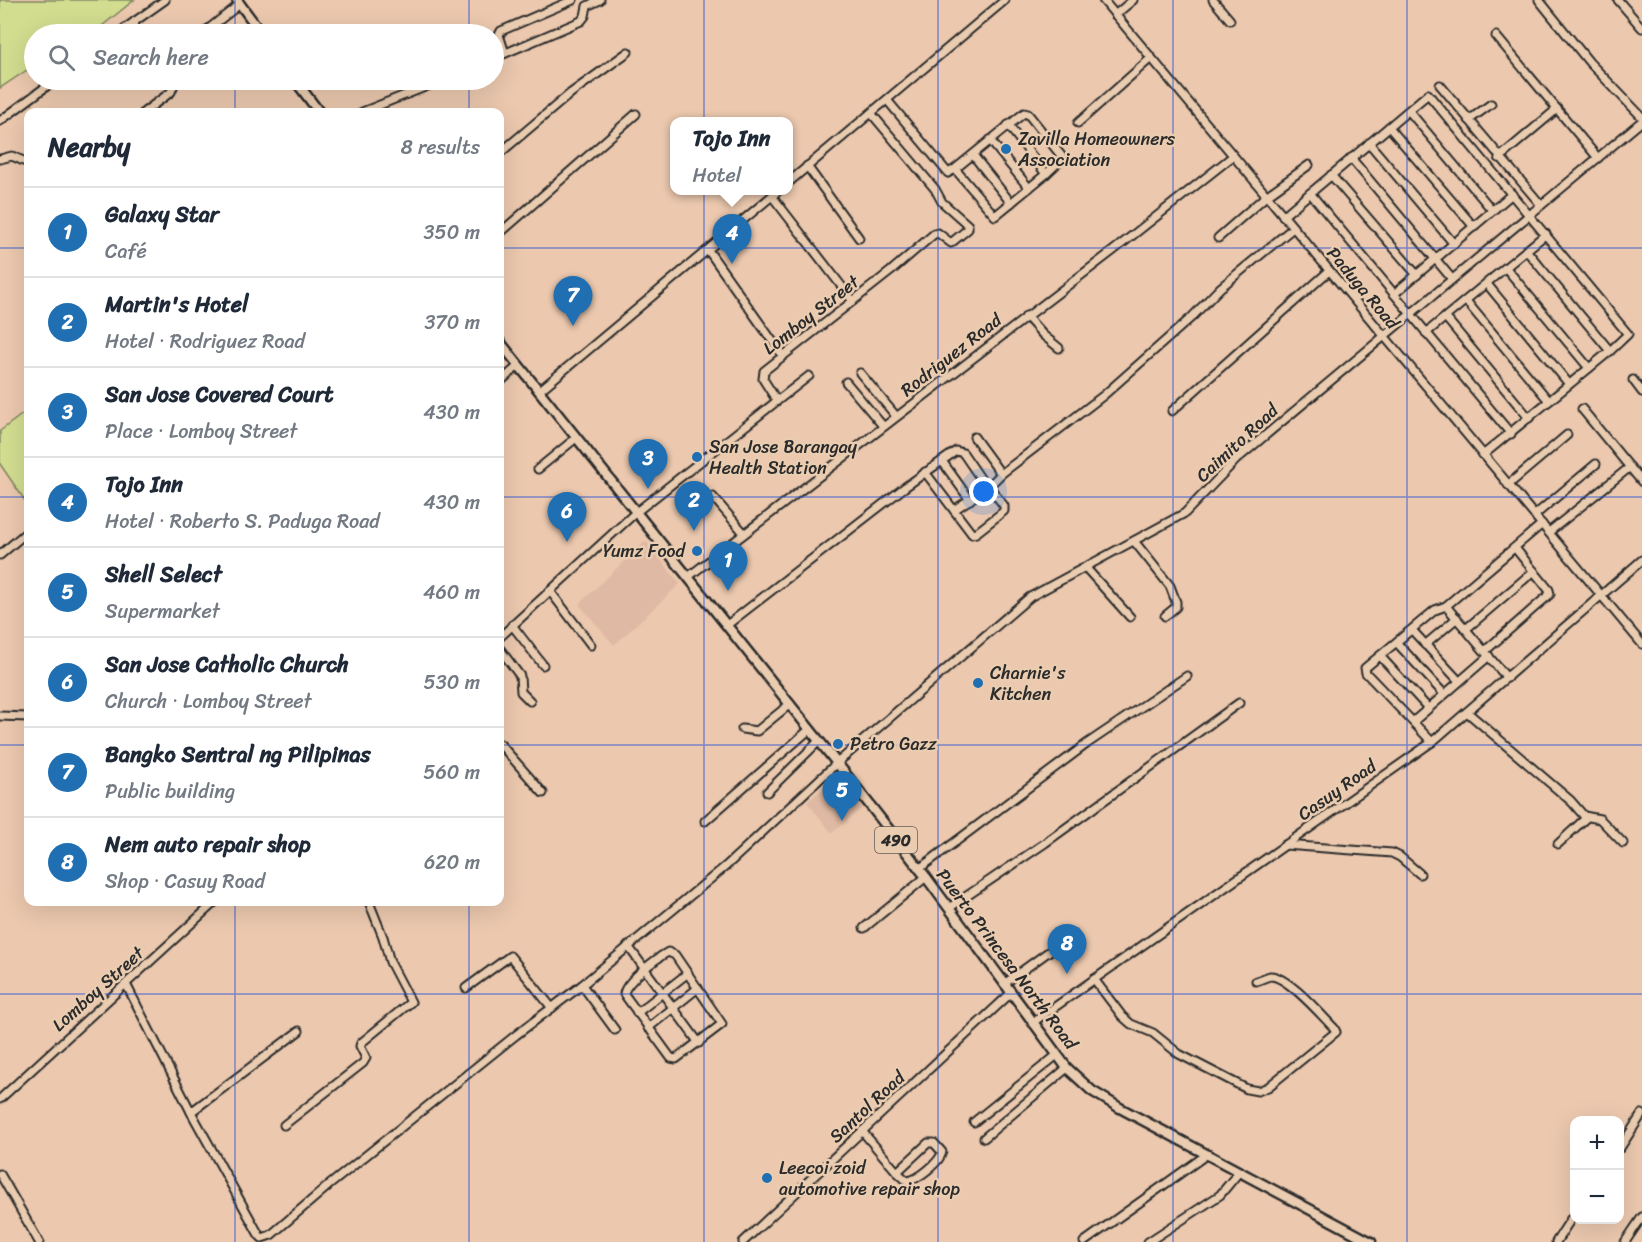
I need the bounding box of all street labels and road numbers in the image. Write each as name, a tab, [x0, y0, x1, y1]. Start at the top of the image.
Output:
street label: Paduga Road	[1318, 239, 1409, 338]
street label: Lomboy Street	[756, 266, 867, 363]
street label: Rodriguez Road	[893, 304, 1010, 405]
street label: Caimito Road	[1188, 395, 1287, 490]
street label: Casuy Road	[1291, 750, 1385, 829]
road number: 490	[875, 827, 917, 853]
street label: Puerto Princesa North Road	[928, 861, 1087, 1058]
street label: Lomboy Street	[44, 938, 152, 1040]
street label: Santol Road	[821, 1062, 914, 1151]

